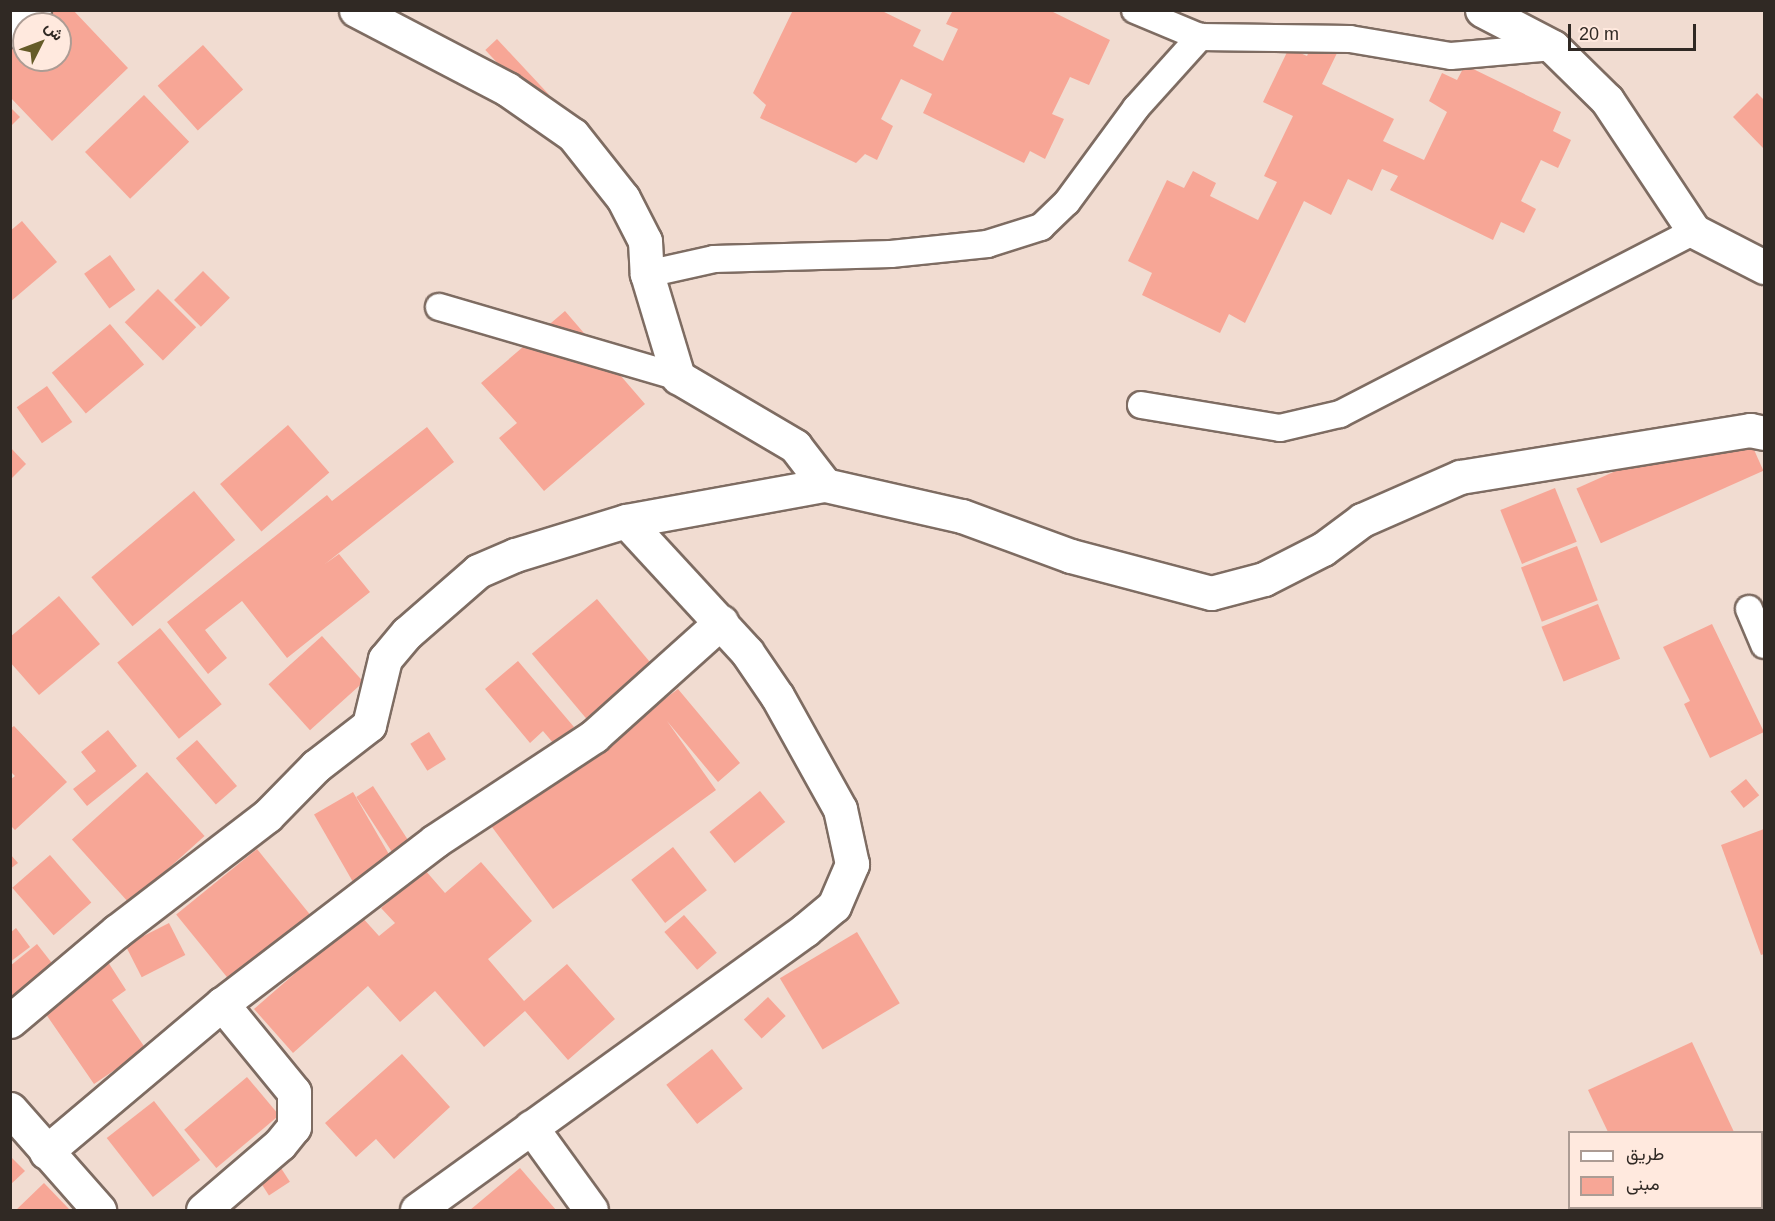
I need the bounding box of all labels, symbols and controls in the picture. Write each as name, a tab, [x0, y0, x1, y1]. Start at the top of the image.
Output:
north arrow	[12, 12, 72, 72]
scale bar	[1571, 12, 1698, 50]
text: ش	[42, 18, 67, 44]
text: 20 m	[1579, 24, 1619, 44]
legend	[1568, 1131, 1763, 1209]
text: طريق	[1626, 1144, 1664, 1164]
text: مبنى	[1626, 1174, 1660, 1194]

